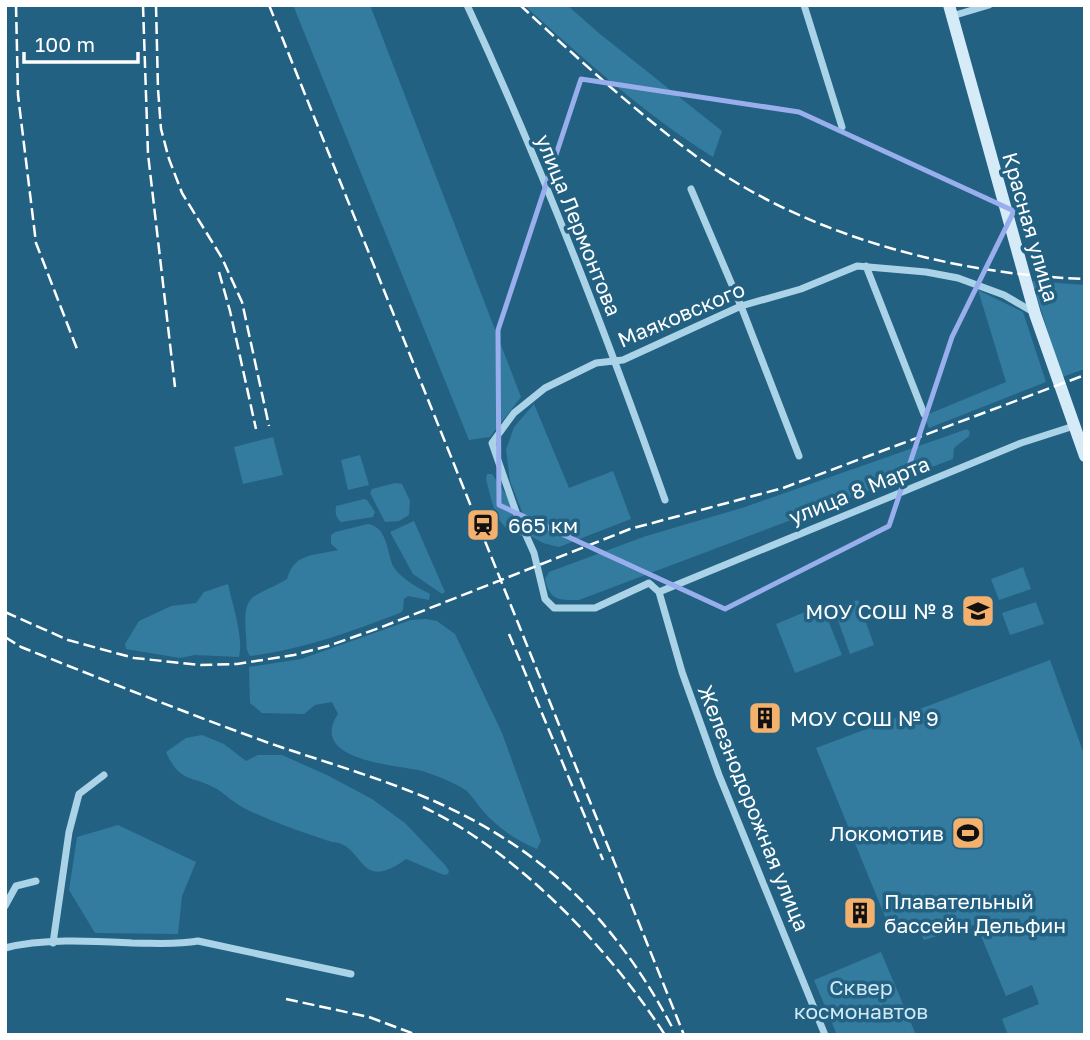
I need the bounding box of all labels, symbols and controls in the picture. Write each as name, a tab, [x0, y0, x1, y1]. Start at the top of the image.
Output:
scale bar	[24, 21, 138, 65]
text: 100 m	[35, 31, 95, 57]
street label: улица Лермонтова	[531, 130, 627, 320]
street label: Красная улица	[997, 149, 1065, 305]
street label: Маяковского	[613, 276, 749, 352]
street label: улица 8 Марта	[785, 450, 933, 530]
station icon: 665 км	[464, 506, 502, 544]
place label: 665 км	[508, 512, 578, 538]
school or university icon: МОУ СОШ № 8	[959, 592, 997, 630]
place label: МОУ СОШ № 8	[805, 598, 954, 624]
street label: Железнодорожная улица	[693, 681, 815, 935]
building icon: МОУ СОШ № 9	[746, 699, 784, 737]
place label: МОУ СОШ № 9	[790, 705, 939, 731]
sports icon: Локомотив	[949, 814, 987, 852]
place label: Локомотив	[830, 820, 944, 846]
place label: Плавательный бассейн Дельфин	[884, 888, 1066, 938]
building icon: Плавательный бассейн Дельфин	[841, 894, 879, 932]
park label: Сквер космонавтов	[794, 974, 928, 1024]

